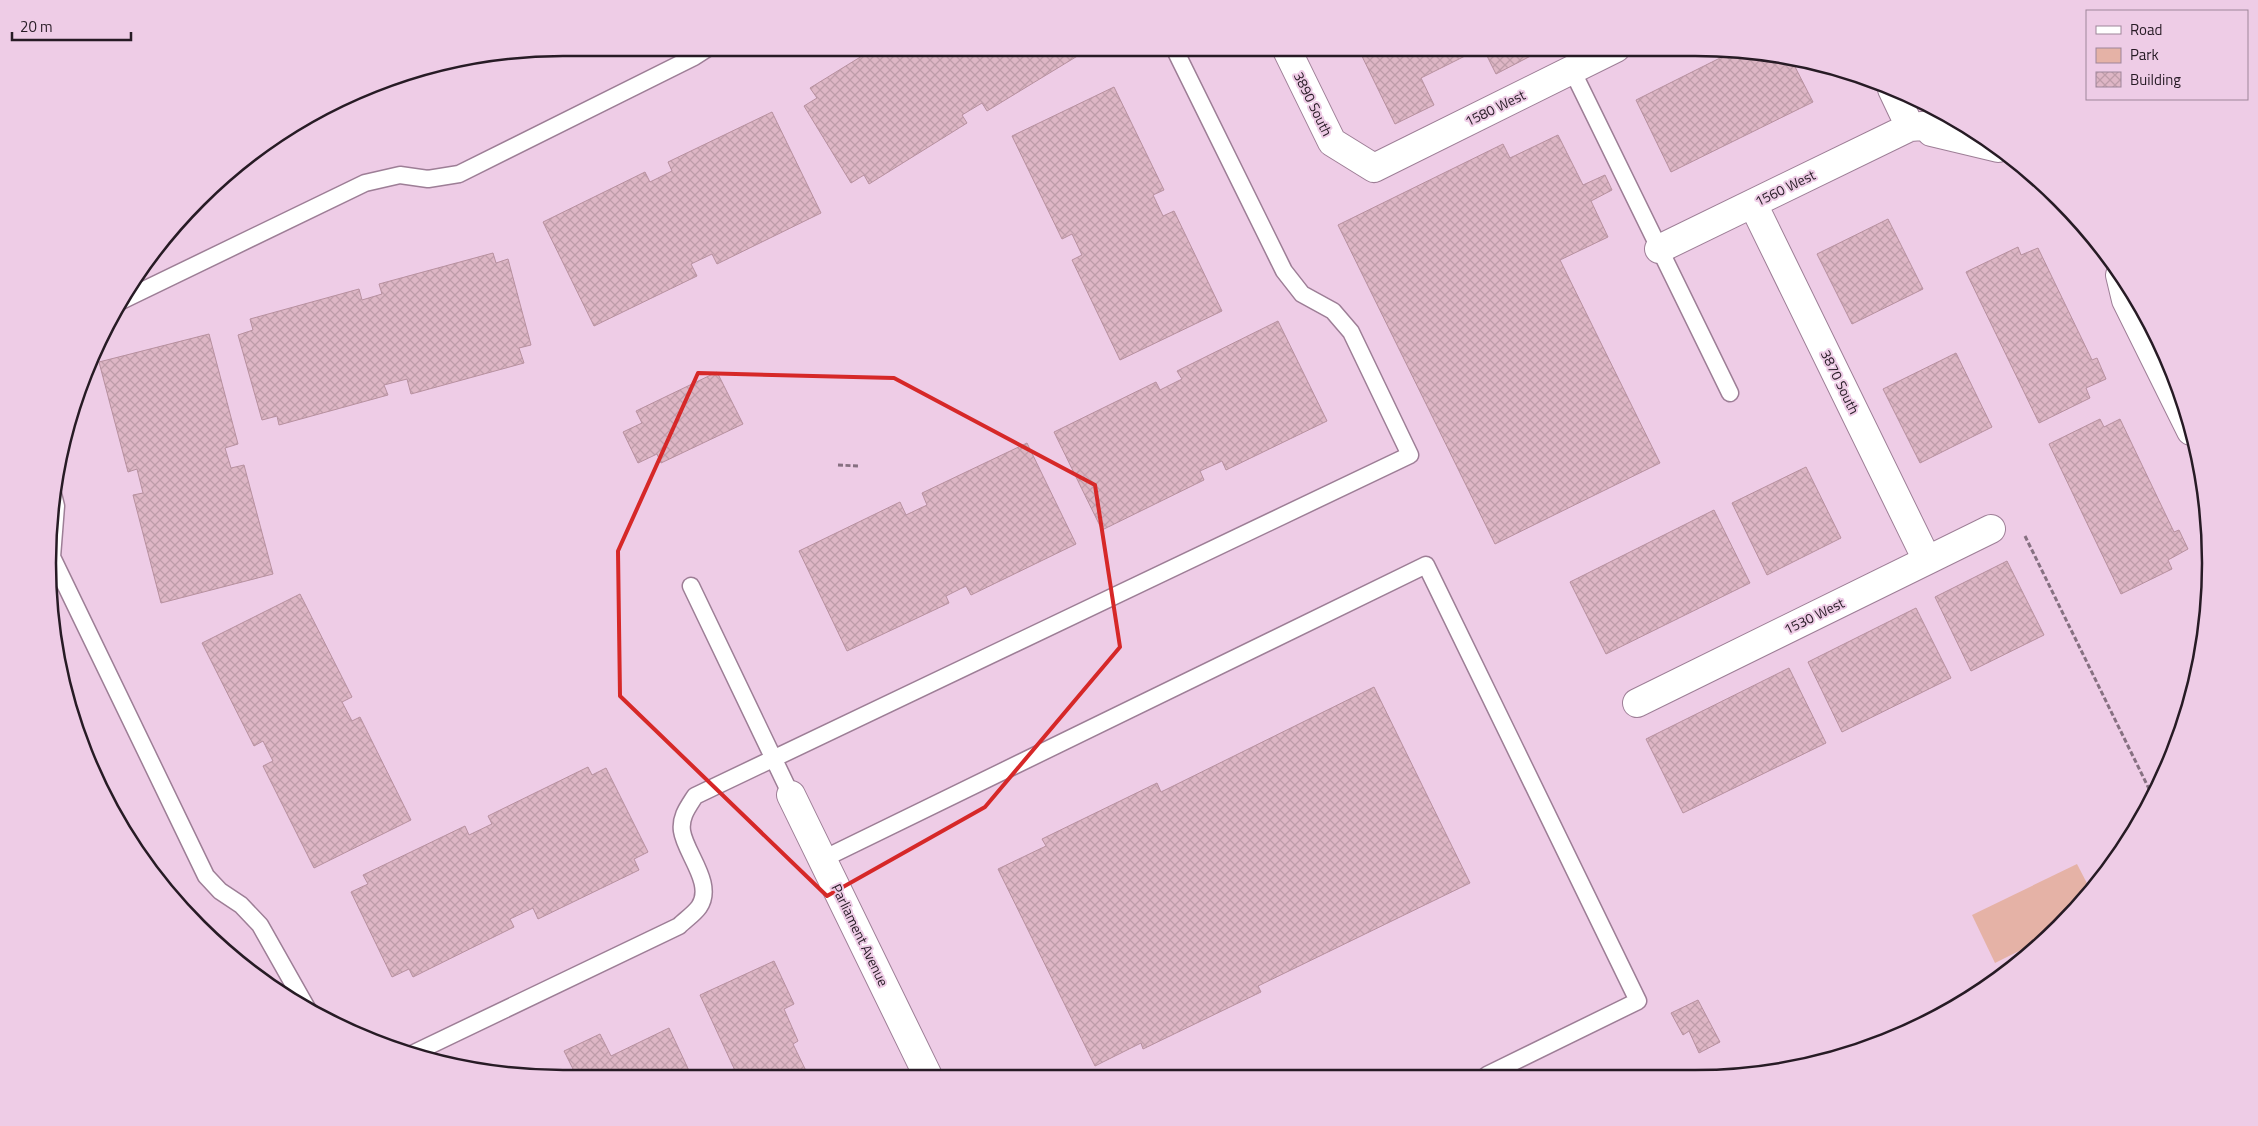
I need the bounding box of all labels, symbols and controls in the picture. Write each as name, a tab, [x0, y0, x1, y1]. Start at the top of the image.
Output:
scale bar	[12, 10, 131, 42]
legend	[2086, 10, 2248, 100]
text: 20 m	[20, 15, 53, 38]
text: Road	[2130, 18, 2162, 41]
text: Park	[2130, 43, 2159, 66]
street label: 3890 South	[1289, 68, 1338, 140]
text: Building	[2130, 68, 2181, 91]
street label: 1580 West	[1461, 84, 1529, 131]
street label: 1560 West	[1751, 164, 1819, 211]
street label: 3870 South	[1816, 346, 1865, 418]
street label: 1530 West	[1780, 592, 1848, 639]
street label: Parliament Avenue	[827, 880, 894, 989]

